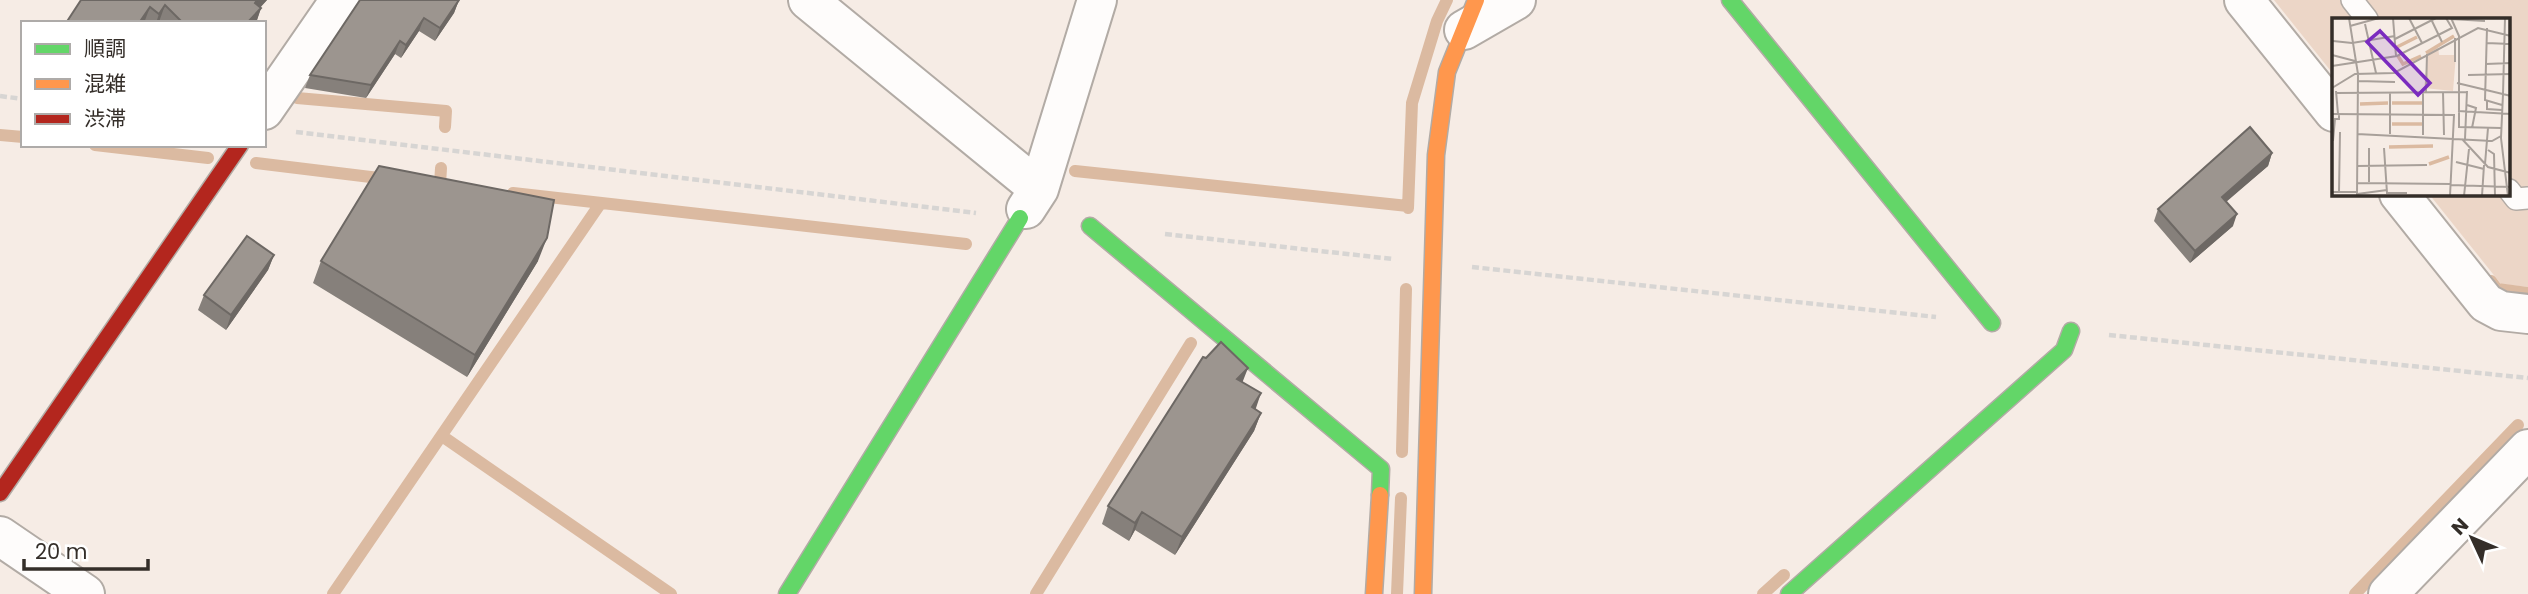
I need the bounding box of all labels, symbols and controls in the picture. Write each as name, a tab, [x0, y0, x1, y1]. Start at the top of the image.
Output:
inset map	[2332, 18, 2510, 196]
legend	[21, 21, 266, 147]
text: 順調	[84, 34, 126, 63]
text: 混雑	[84, 69, 126, 98]
text: 渋滞	[84, 104, 126, 133]
north arrow	[2437, 503, 2507, 573]
text: N	[2445, 512, 2475, 541]
scale bar	[24, 528, 149, 572]
text: 20 m	[35, 537, 88, 566]

